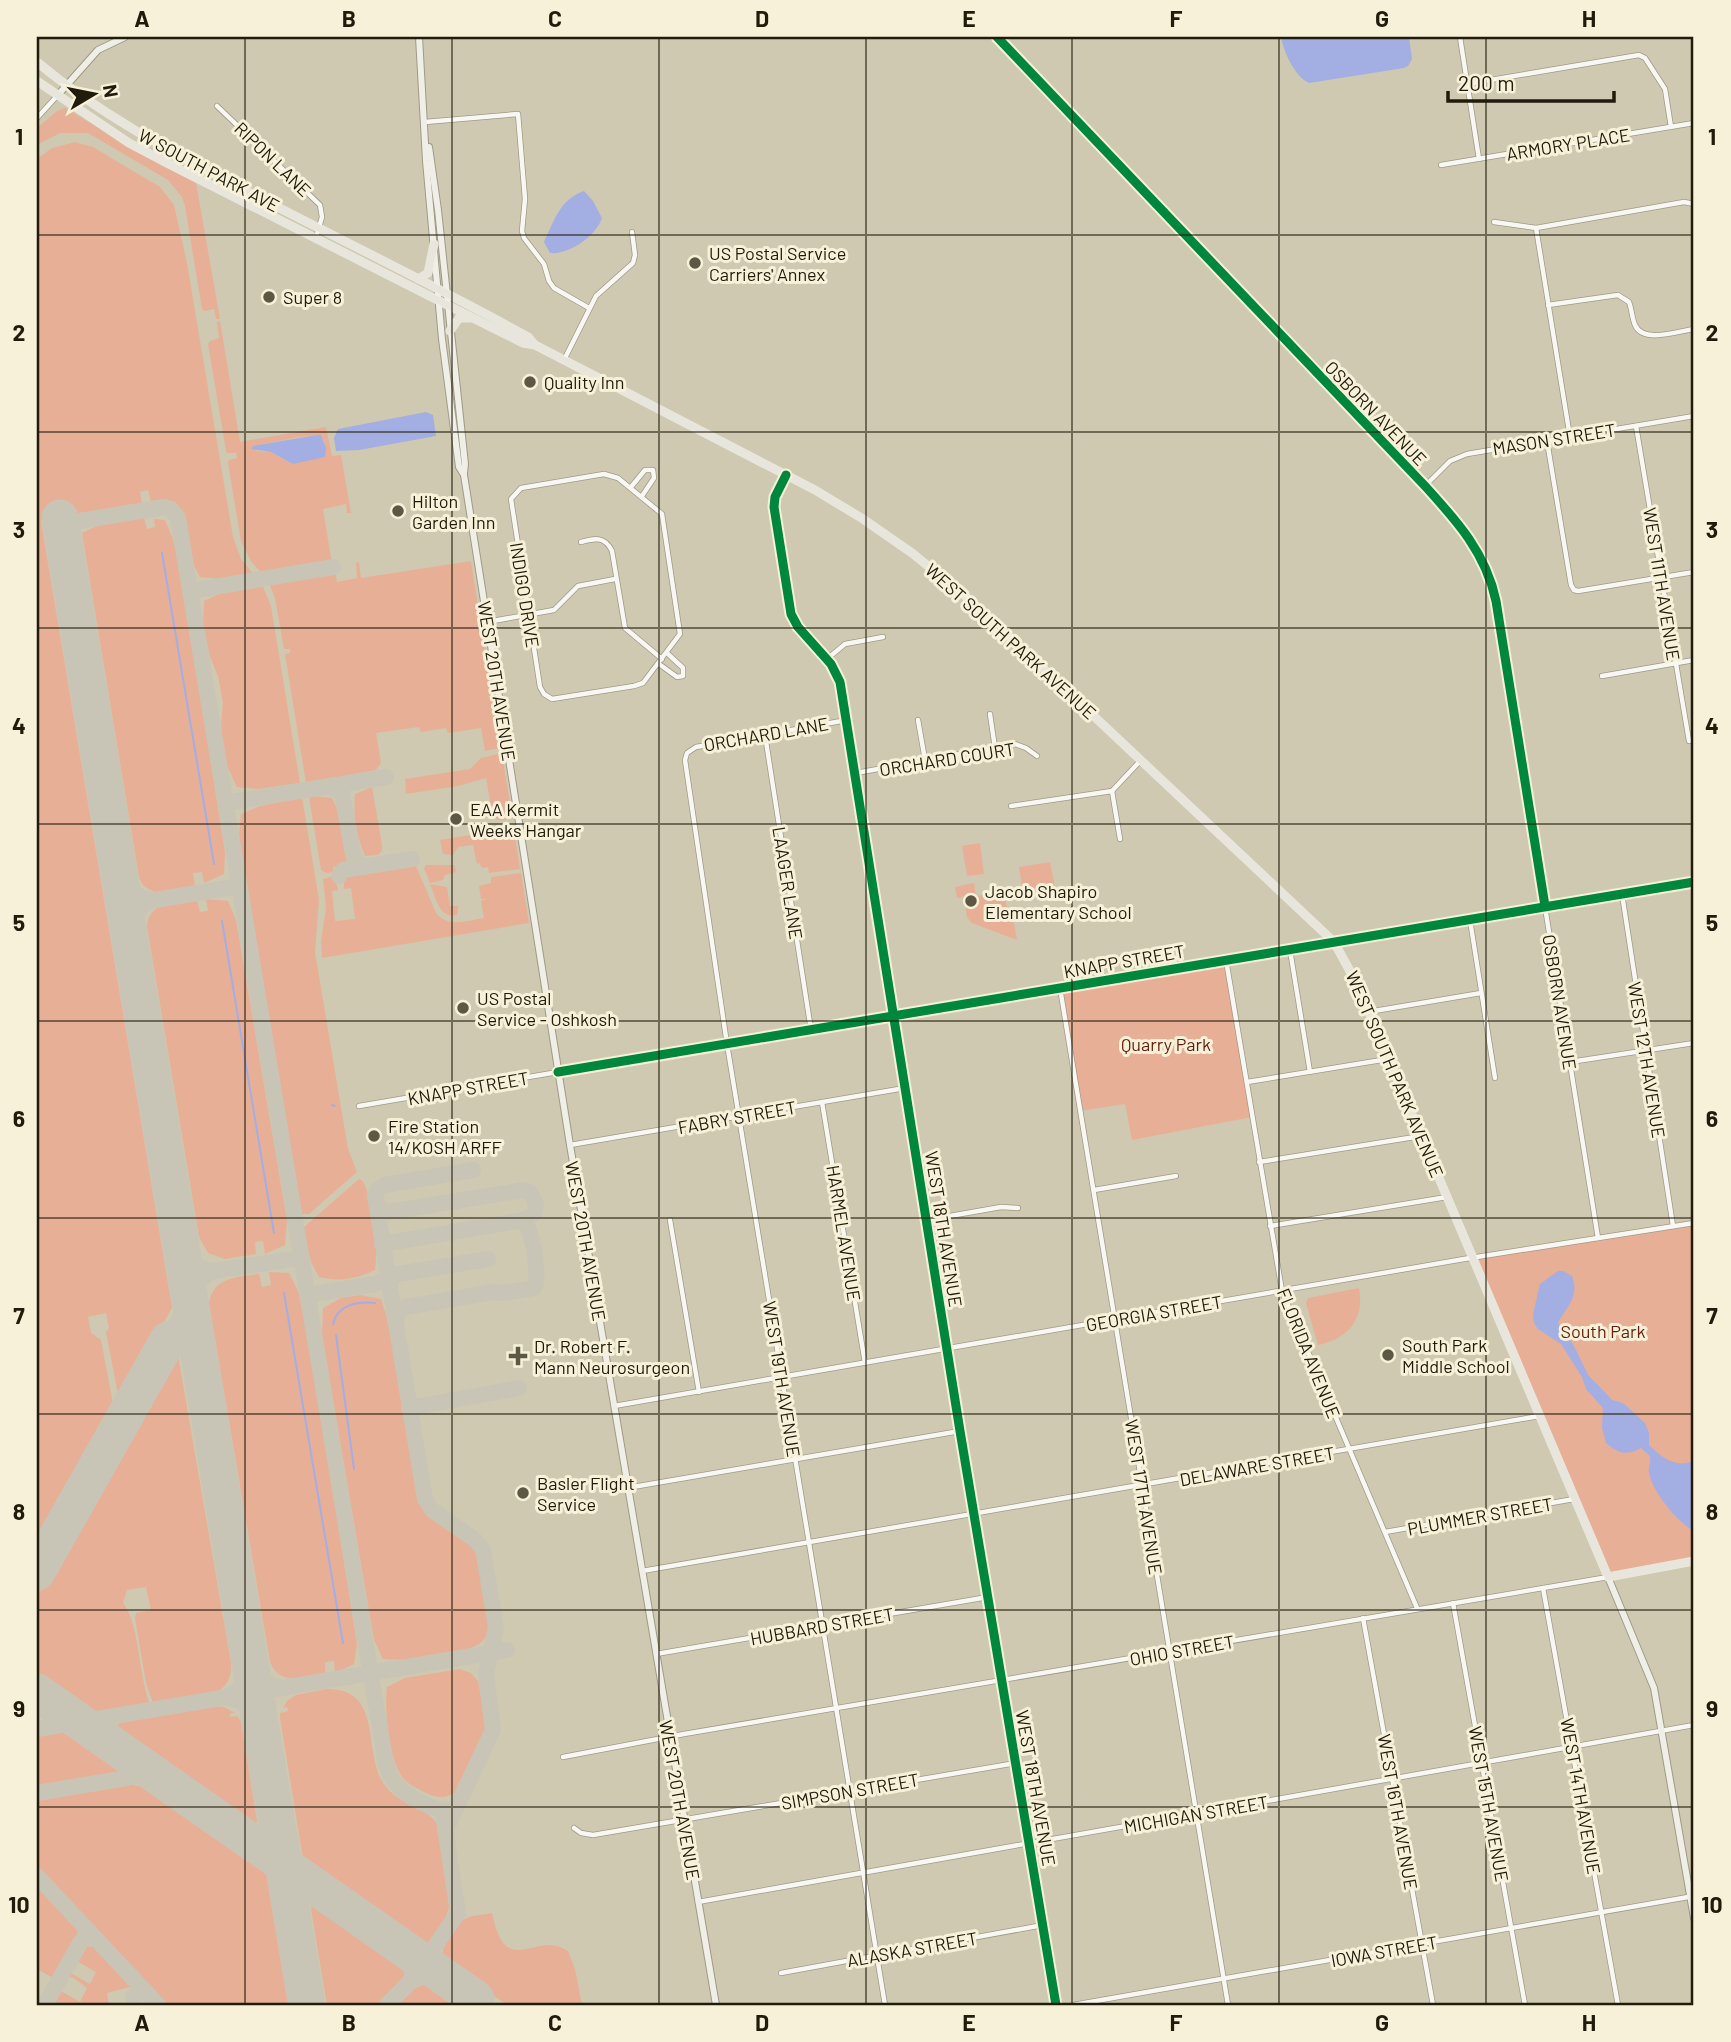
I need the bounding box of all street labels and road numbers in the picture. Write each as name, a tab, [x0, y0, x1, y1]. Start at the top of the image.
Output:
street label: RIPON LANE	[230, 117, 316, 201]
street label: ARMORY PLACE	[1505, 123, 1631, 165]
street label: W SOUTH PARK AVE	[135, 124, 283, 216]
street label: OSBORN AVENUE	[1321, 356, 1431, 470]
street label: MASON STREET	[1491, 418, 1617, 460]
street label: WEST 11TH AVENUE	[1639, 506, 1685, 662]
street label: INDIGO DRIVE	[506, 541, 544, 649]
street label: WEST SOUTH PARK AVENUE	[921, 558, 1101, 724]
street label: WEST 20TH AVENUE	[473, 599, 521, 763]
street label: ORCHARD LANE	[702, 712, 830, 756]
street label: ORCHARD COURT	[878, 737, 1016, 781]
street label: LAAGER LANE	[768, 825, 808, 941]
street label: OSBORN AVENUE	[1538, 933, 1582, 1071]
street label: KNAPP STREET	[1062, 940, 1186, 982]
street label: WEST SOUTH PARK AVENUE	[1341, 967, 1449, 1181]
street label: WEST 12TH AVENUE	[1624, 980, 1670, 1140]
street label: KNAPP STREET	[406, 1067, 530, 1109]
street label: FABRY STREET	[676, 1096, 798, 1138]
street label: WEST 18TH AVENUE	[921, 1149, 967, 1309]
street label: WEST 20TH AVENUE	[561, 1159, 611, 1323]
street label: HARMEL AVENUE	[822, 1163, 866, 1303]
street label: FLORIDA AVENUE	[1273, 1285, 1345, 1421]
street label: GEORGIA STREET	[1084, 1290, 1224, 1336]
street label: WEST 19TH AVENUE	[759, 1299, 805, 1459]
street label: WEST 17TH AVENUE	[1121, 1418, 1167, 1576]
street label: DELAWARE STREET	[1178, 1442, 1336, 1490]
street label: PLUMMER STREET	[1406, 1492, 1554, 1540]
street label: HUBBARD STREET	[748, 1603, 896, 1649]
street label: OHIO STREET	[1128, 1630, 1236, 1670]
street label: WEST 18TH AVENUE	[1011, 1708, 1061, 1868]
street label: WEST 14TH AVENUE	[1556, 1716, 1606, 1876]
street label: WEST 20TH AVENUE	[655, 1718, 705, 1882]
street label: WEST 15TH AVENUE	[1464, 1724, 1514, 1884]
street label: WEST 16TH AVENUE	[1373, 1732, 1423, 1892]
street label: SIMPSON STREET	[779, 1768, 921, 1814]
street label: MICHIGAN STREET	[1122, 1790, 1270, 1838]
street label: ALASKA STREET	[845, 1927, 979, 1971]
street label: IOWA STREET	[1329, 1931, 1439, 1971]

